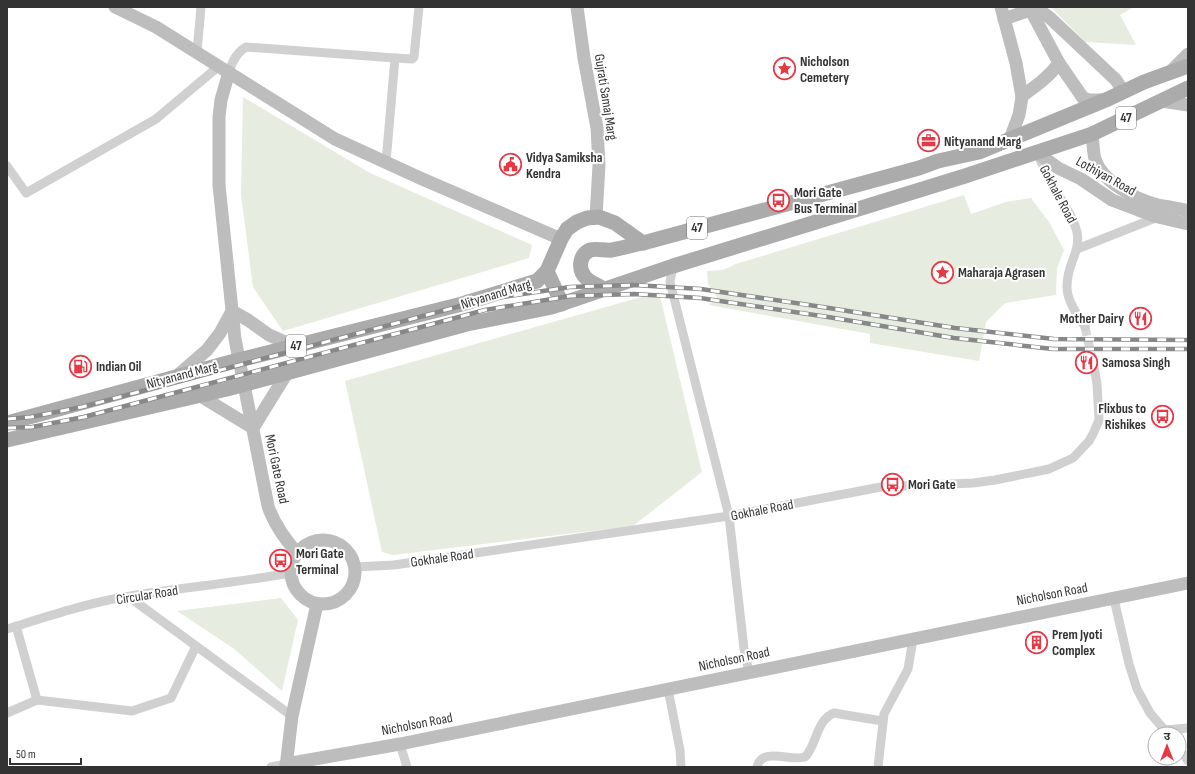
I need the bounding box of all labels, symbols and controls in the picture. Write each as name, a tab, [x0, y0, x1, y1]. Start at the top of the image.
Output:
street label: Gujrati Samaj Marg	[591, 53, 621, 142]
place label: Nicholson Cemetery	[800, 53, 849, 86]
place icon: Nicholson Cemetery	[771, 56, 797, 82]
road number: 47	[1116, 107, 1136, 129]
office icon: Nityanand Marg	[915, 128, 941, 154]
place label: Nityanand Marg	[944, 133, 1021, 150]
place label: Vidya Samiksha Kendra	[526, 149, 603, 182]
public building icon: Vidya Samiksha Kendra	[498, 152, 524, 178]
street label: Lothiyan Road	[1073, 153, 1139, 199]
street label: Gokhale Road	[1036, 162, 1080, 226]
place label: Mori Gate Bus Terminal	[794, 184, 857, 217]
bus stop icon: Mori Gate Bus Terminal	[766, 187, 792, 213]
road number: 47	[687, 217, 707, 239]
place icon: Maharaja Agrasen	[929, 259, 955, 285]
place label: Maharaja Agrasen	[958, 264, 1045, 281]
street label: Nityanand Marg	[459, 275, 534, 313]
restaurant icon: Mother Dairy	[1127, 305, 1153, 331]
place label: Mother Dairy	[1060, 310, 1124, 327]
road number: 47	[286, 335, 306, 357]
restaurant icon: Samosa Singh	[1074, 349, 1100, 375]
fuel station icon: Indian Oil	[67, 353, 93, 379]
place label: Samosa Singh	[1102, 354, 1170, 371]
street label: Nityanand Marg	[145, 357, 220, 393]
place label: Indian Oil	[96, 358, 142, 375]
place label: Flixbus to Rishikes	[1098, 400, 1146, 433]
bus stop icon: Flixbus to Rishikes	[1149, 403, 1175, 429]
street label: Mori Gate Road	[261, 433, 293, 505]
bus stop icon: Mori Gate	[879, 471, 905, 497]
place label: Mori Gate	[908, 476, 956, 493]
street label: Gokhale Road	[729, 496, 795, 524]
place label: Mori Gate Terminal	[296, 545, 344, 578]
street label: Gokhale Road	[409, 545, 475, 571]
bus stop icon: Mori Gate Terminal	[267, 548, 293, 574]
street label: Nicholson Road	[1015, 579, 1089, 609]
street label: Circular Road	[115, 582, 179, 608]
place label: Prem Jyoti Complex	[1052, 626, 1102, 659]
building icon: Prem Jyoti Complex	[1024, 629, 1050, 655]
street label: Nicholson Road	[697, 643, 771, 675]
street label: Nicholson Road	[380, 709, 454, 739]
north arrow	[1147, 726, 1187, 766]
text: उ	[1164, 730, 1171, 743]
scale bar	[10, 740, 81, 766]
text: 50 m	[16, 747, 36, 762]

